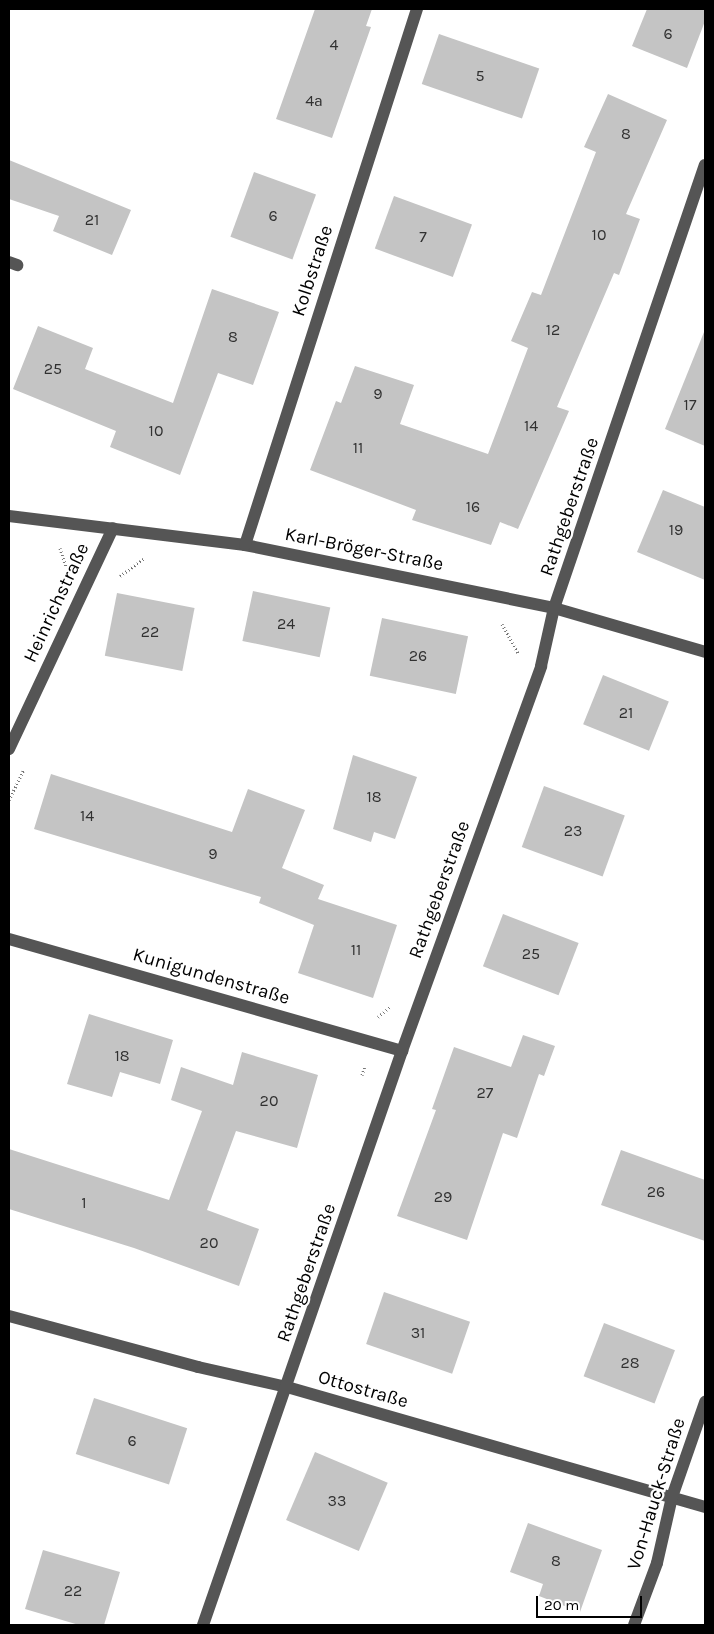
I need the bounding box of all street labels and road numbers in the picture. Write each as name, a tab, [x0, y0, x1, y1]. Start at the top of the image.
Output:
street label: Kolbstraße	[288, 223, 338, 319]
street label: Rathgeberstraße	[536, 435, 604, 579]
street label: Karl-Bröger-Straße	[283, 523, 445, 577]
street label: Heinrichstraße	[19, 540, 95, 666]
street label: Rathgeberstraße	[405, 818, 475, 962]
street label: Kunigundenstraße	[130, 944, 292, 1010]
street label: Rathgeberstraße	[273, 1201, 341, 1345]
street label: Ottostraße	[315, 1366, 411, 1414]
street label: Von-Hauck-Straße	[623, 1415, 691, 1573]

